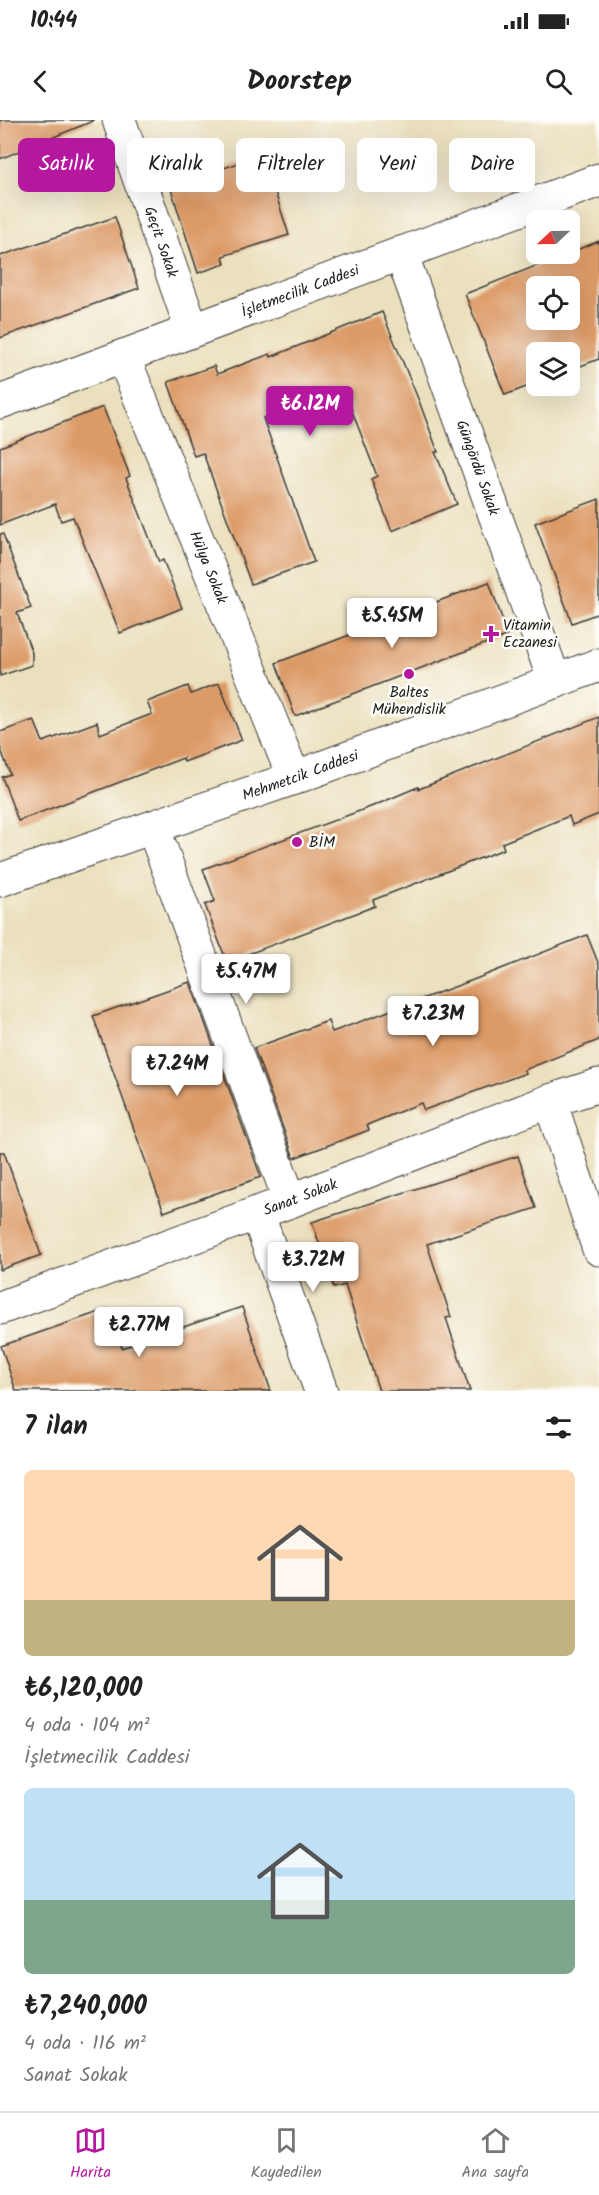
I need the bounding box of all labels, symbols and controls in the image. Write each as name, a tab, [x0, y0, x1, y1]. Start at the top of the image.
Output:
text: 10:44	[30, 4, 77, 39]
text: Doorstep	[247, 60, 352, 103]
icon: back	[24, 65, 57, 98]
icon: search	[542, 65, 575, 98]
chip: Satılık	[18, 138, 115, 192]
chip: Kiralık	[127, 138, 224, 192]
chip: Filtreler	[236, 138, 345, 192]
chip: Yeni	[357, 138, 437, 192]
chip: Daire	[449, 138, 535, 192]
street label: Geçit Sokak	[137, 203, 184, 282]
north arrow	[526, 210, 580, 264]
map controls	[526, 210, 580, 396]
street label: İşletmecilik Caddesi	[238, 258, 364, 325]
button: locate	[526, 276, 580, 330]
button: layers	[526, 342, 580, 396]
pin: ₺6.12M	[261, 386, 359, 437]
text: ₺6.12M	[280, 389, 340, 421]
street label: Güngördü Sokak	[449, 417, 506, 520]
street label: Hülya Sokak	[182, 528, 234, 609]
pin: ₺5.45M	[343, 598, 441, 649]
text: ₺5.45M	[361, 601, 423, 633]
place label: Vitamin Eczanesi	[503, 614, 558, 655]
marker: Vitamin Eczanesi	[484, 627, 498, 641]
marker: Baltes Mühendislik	[402, 667, 416, 681]
place label: Baltes Mühendislik	[372, 681, 447, 722]
street label: Mehmetcik Caddesi	[239, 744, 364, 808]
place label: BİM	[309, 831, 335, 855]
marker: BİM	[290, 835, 304, 849]
pin: ₺5.47M	[197, 954, 295, 1005]
text: ₺5.47M	[215, 957, 277, 989]
pin: ₺7.23M	[384, 996, 482, 1047]
text: ₺7.23M	[402, 999, 464, 1031]
pin: ₺7.24M	[128, 1046, 226, 1097]
text: ₺7.24M	[146, 1049, 208, 1081]
street label: Sanat Sokak	[260, 1173, 342, 1223]
pin: ₺3.72M	[264, 1242, 362, 1293]
text: ₺3.72M	[282, 1245, 344, 1277]
pin: ₺2.77M	[90, 1307, 188, 1358]
text: ₺2.77M	[108, 1310, 170, 1342]
text: 7 ilan	[24, 1406, 88, 1448]
icon: filters	[542, 1411, 575, 1444]
icon: home	[246, 1509, 354, 1617]
text: ₺6,120,000	[24, 1668, 142, 1710]
text: 4 oda · 104 m²	[24, 1710, 150, 1742]
text: İşletmecilik Caddesi	[24, 1742, 190, 1774]
icon: home	[246, 1827, 354, 1935]
text: ₺7,240,000	[24, 1986, 147, 2028]
text: 4 oda · 116 m²	[24, 2028, 146, 2060]
text: Sanat Sokak	[24, 2060, 128, 2092]
tab: Harita	[70, 2124, 111, 2185]
tab: Kaydedilen	[251, 2124, 322, 2185]
tab: Ana sayfa	[462, 2124, 529, 2185]

